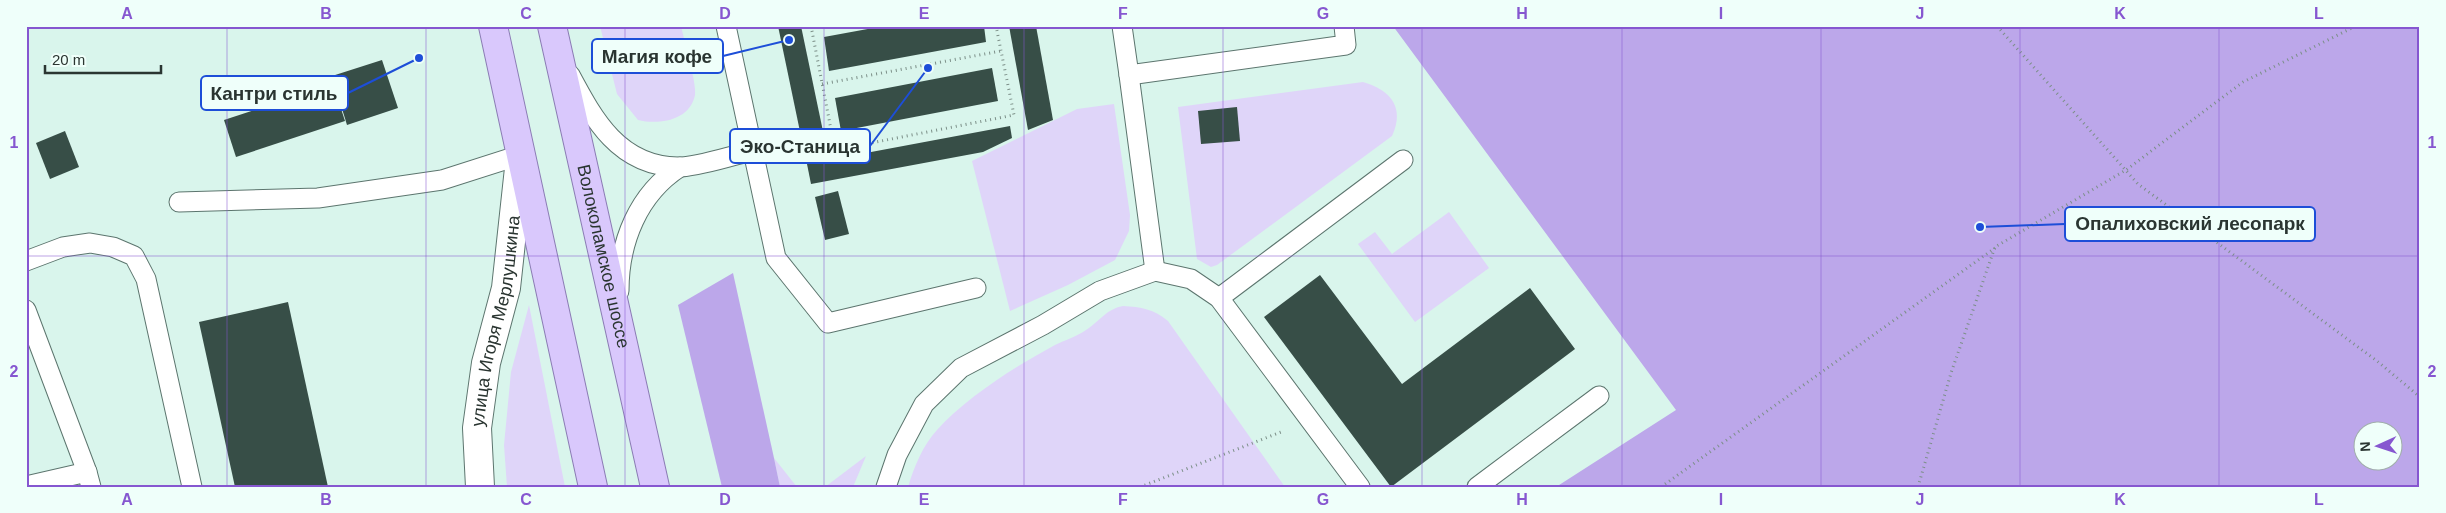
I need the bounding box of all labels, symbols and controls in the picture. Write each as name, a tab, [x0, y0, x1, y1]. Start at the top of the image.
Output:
text: A	[121, 5, 133, 22]
text: B	[320, 5, 332, 22]
text: C	[520, 5, 532, 22]
text: D	[719, 5, 731, 22]
text: E	[919, 5, 930, 22]
text: F	[1118, 5, 1128, 22]
text: G	[1317, 5, 1329, 22]
text: H	[1516, 5, 1528, 22]
text: I	[1719, 5, 1723, 22]
text: J	[1916, 5, 1924, 22]
text: K	[2114, 5, 2126, 22]
text: L	[2314, 5, 2324, 22]
callout: Магия кофе	[592, 39, 723, 73]
scale bar	[45, 42, 161, 74]
text: Магия кофе	[602, 46, 712, 67]
text: 20 m	[52, 51, 85, 68]
callout: Кантри стиль	[201, 76, 348, 110]
text: Кантри стиль	[210, 83, 338, 104]
callout: Эко-Станица	[730, 129, 870, 163]
text: 1	[10, 134, 19, 151]
text: 1	[2428, 134, 2437, 151]
text: Эко-Станица	[740, 136, 860, 157]
street label: Волоколамское шоссе	[573, 163, 634, 350]
callout: Опалиховский лесопарк	[2065, 207, 2315, 241]
street label: улица Игоря Мерлушкина	[467, 213, 524, 428]
text: Опалиховский лесопарк	[2075, 213, 2305, 234]
text: 2	[10, 363, 19, 380]
text: 2	[2428, 363, 2437, 380]
north arrow	[2354, 420, 2404, 470]
text: N	[2357, 441, 2373, 452]
text: A	[121, 491, 133, 508]
text: B	[320, 491, 332, 508]
text: C	[520, 491, 532, 508]
text: D	[719, 491, 731, 508]
text: E	[919, 491, 930, 508]
text: F	[1118, 491, 1128, 508]
text: G	[1317, 491, 1329, 508]
text: H	[1516, 491, 1528, 508]
text: I	[1719, 491, 1723, 508]
text: J	[1916, 491, 1924, 508]
text: K	[2114, 491, 2126, 508]
text: L	[2314, 491, 2324, 508]

